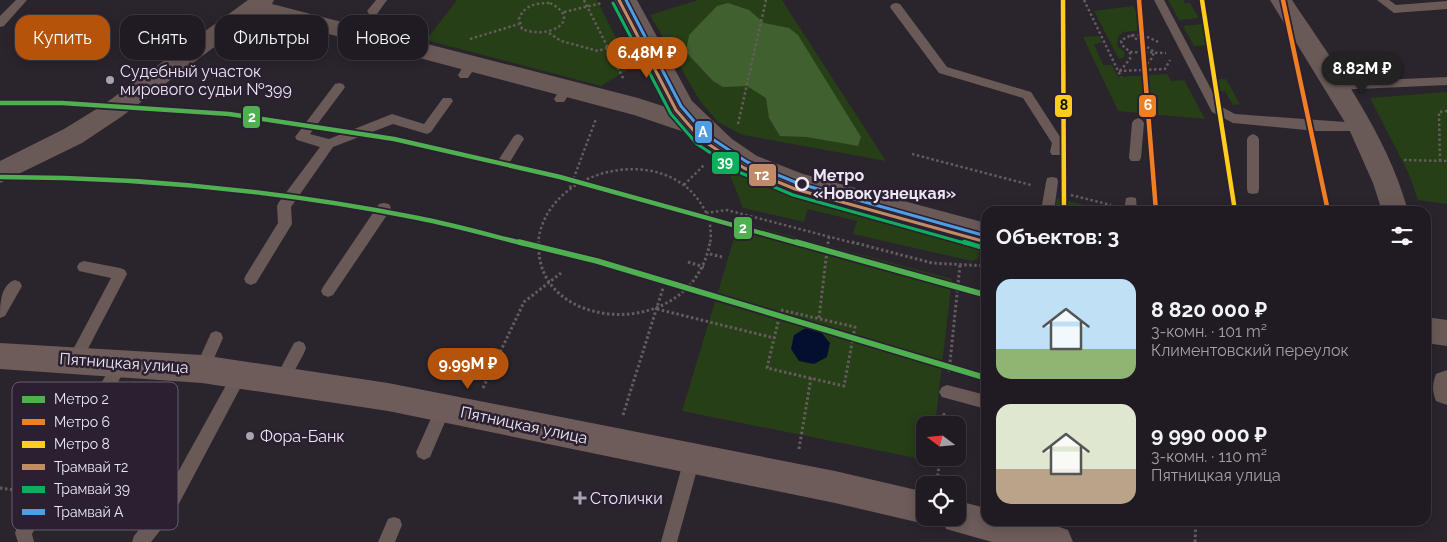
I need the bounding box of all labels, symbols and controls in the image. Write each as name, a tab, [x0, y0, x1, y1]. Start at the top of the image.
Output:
chip: Купить	[15, 15, 110, 60]
chip: Снять	[120, 15, 205, 60]
chip: Фильтры	[215, 15, 328, 60]
chip: Новое	[338, 15, 428, 60]
pin: 6.48M ₽	[601, 36, 693, 79]
text: 6.48M ₽	[617, 43, 677, 62]
pin: 8.82M ₽	[1316, 52, 1408, 95]
text: 8.82M ₽	[1333, 59, 1391, 78]
place label: Судебный участок мирового судьи №399	[120, 62, 292, 99]
marker: Судебный участок мирового судьи №399	[104, 74, 116, 86]
line badge: 8	[1054, 94, 1073, 118]
line badge: 6	[1138, 94, 1157, 118]
text: 8	[1060, 97, 1068, 113]
text: 6	[1144, 97, 1152, 113]
line badge: 2	[242, 105, 261, 129]
text: 2	[248, 109, 256, 125]
line badge: А	[694, 120, 713, 144]
text: А	[698, 124, 708, 140]
line badge: 39	[711, 151, 740, 175]
text: 39	[717, 154, 733, 170]
line badge: т2	[748, 163, 777, 187]
place label: Метро «Новокузнецкая»	[813, 166, 956, 203]
text: т2	[755, 167, 770, 183]
marker: Метро «Новокузнецкая»	[795, 177, 809, 191]
line badge: 2	[733, 216, 753, 240]
text: 2	[739, 220, 747, 236]
icon: filters	[1388, 222, 1416, 250]
text: Объектов: 3	[996, 224, 1119, 249]
text: 8 820 000 ₽	[1151, 297, 1267, 322]
icon: home	[1036, 299, 1096, 359]
text: 3-комн. · 101 m²	[1151, 322, 1267, 341]
text: Климентовский переулок	[1151, 341, 1349, 360]
pin: 9.99M ₽	[422, 348, 514, 390]
street label: Пятницкая улица	[59, 349, 189, 377]
text: 9.99M ₽	[439, 354, 497, 373]
legend	[12, 382, 178, 530]
text: Метро 2	[54, 391, 109, 407]
street label: Пятницкая улица	[459, 402, 589, 448]
text: Метро 6	[54, 414, 110, 430]
north arrow	[916, 416, 966, 466]
map controls	[916, 416, 966, 526]
text: 9 990 000 ₽	[1151, 422, 1267, 447]
icon: home	[1036, 424, 1096, 484]
place label: Фора-Банк	[260, 427, 345, 446]
marker: Фора-Банк	[244, 430, 256, 442]
text: Метро 8	[54, 436, 110, 452]
text: 3-комн. · 110 m²	[1151, 447, 1267, 466]
text: Трамвай т2	[54, 459, 128, 475]
text: Пятницкая улица	[1151, 466, 1281, 485]
button: locate	[916, 476, 966, 526]
text: Трамвай 39	[54, 481, 130, 497]
place label: Столички	[590, 489, 663, 508]
marker: Столички	[574, 492, 586, 504]
text: Трамвай А	[54, 504, 124, 520]

